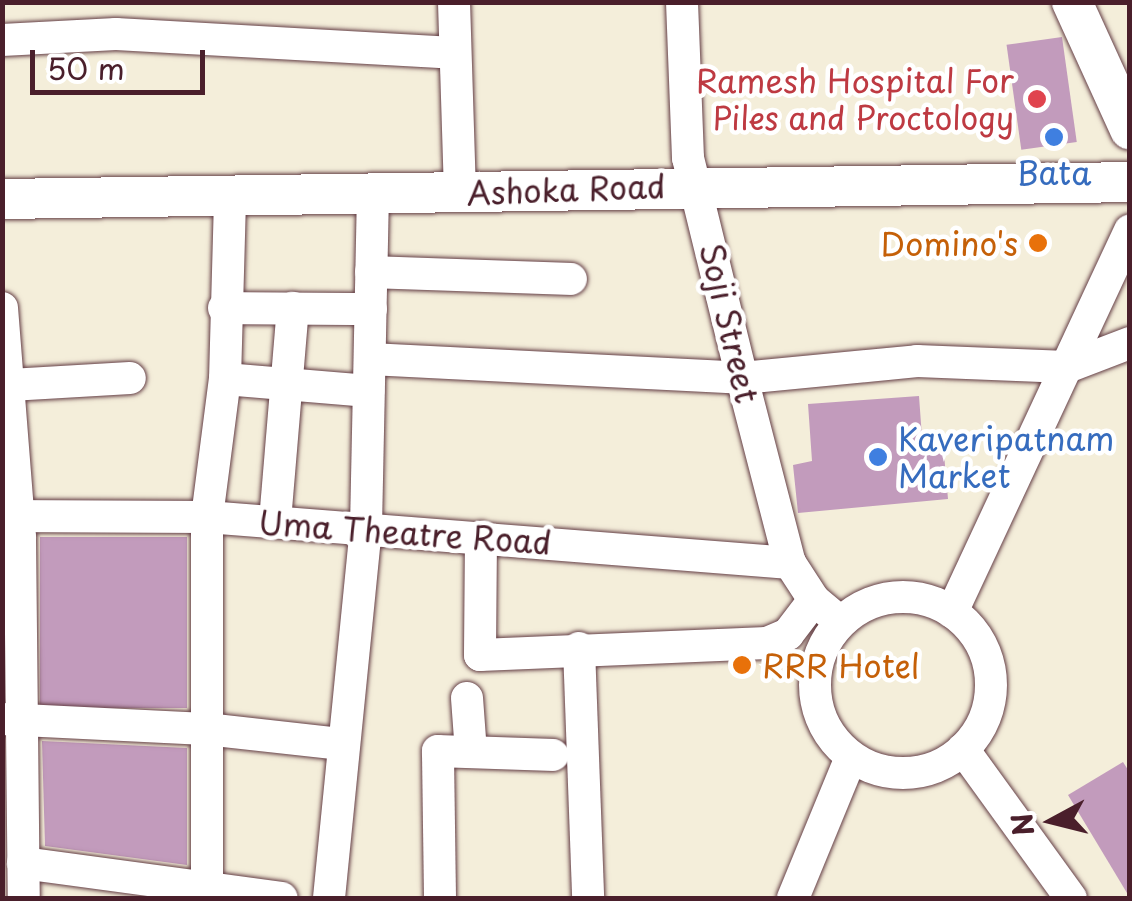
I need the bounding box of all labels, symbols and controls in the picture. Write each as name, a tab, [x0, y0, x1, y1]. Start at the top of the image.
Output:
scale bar	[35, 30, 210, 92]
text: 50 m	[47, 45, 125, 90]
place label: Ramesh Hospital For Piles and Proctology	[697, 62, 1014, 137]
marker: Ramesh Hospital For Piles and Proctology	[1024, 86, 1050, 112]
marker: Bata	[1043, 126, 1065, 148]
place label: Bata	[1017, 153, 1091, 191]
street label: Ashoka Road	[464, 166, 668, 212]
place label: Domino's	[881, 224, 1018, 262]
marker: Domino's	[1027, 232, 1049, 254]
street label: Soji Street	[693, 240, 767, 406]
place label: Kaveripatnam Market	[898, 420, 1114, 495]
marker: Kaveripatnam Market	[867, 446, 889, 468]
street label: Uma Theatre Road	[257, 503, 553, 561]
place label: RRR Hotel	[762, 646, 921, 684]
marker: RRR Hotel	[731, 654, 753, 676]
north arrow	[1002, 771, 1102, 871]
text: N	[999, 811, 1044, 838]

